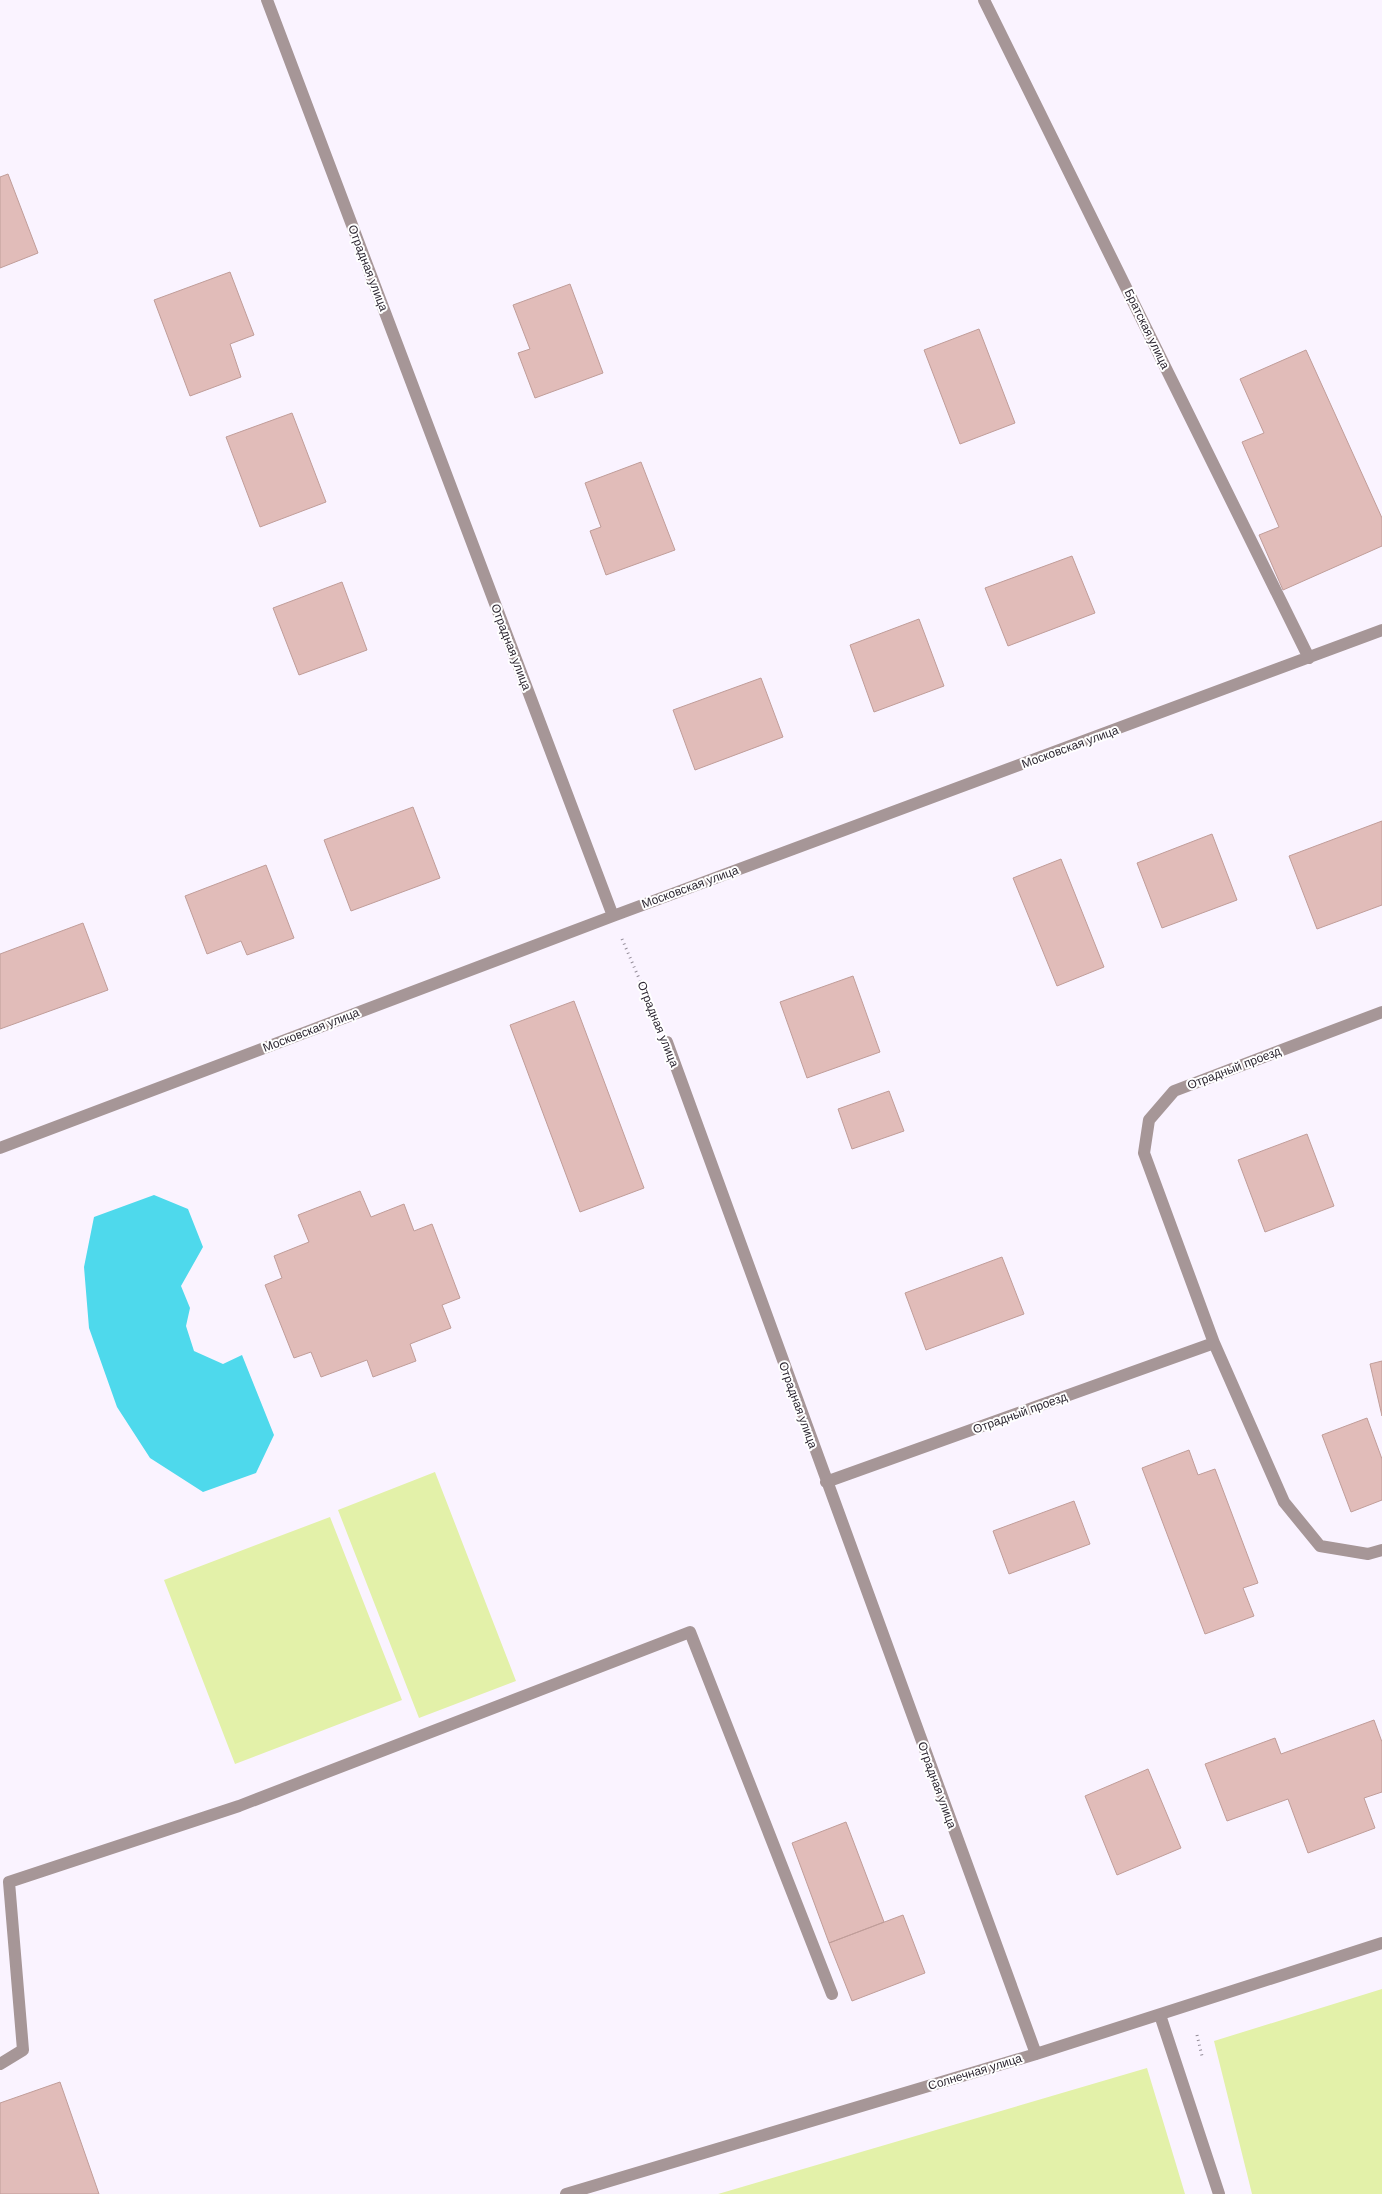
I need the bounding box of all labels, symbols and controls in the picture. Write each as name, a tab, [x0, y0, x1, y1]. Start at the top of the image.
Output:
street label: Отрадная улица	[345, 223, 391, 313]
street label: Братская улица	[1122, 287, 1173, 372]
street label: Отрадная улица	[488, 602, 534, 692]
street label: Московская улица	[1020, 723, 1121, 771]
street label: Московская улица	[640, 863, 741, 911]
street label: Отрадная улица	[634, 979, 682, 1069]
street label: Московская улица	[261, 1005, 361, 1055]
street label: Отрадный проезд	[1185, 1044, 1283, 1092]
street label: Отрадная улица	[776, 1360, 820, 1451]
street label: Отрадный проезд	[971, 1389, 1069, 1437]
street label: Отрадная улица	[915, 1740, 959, 1831]
street label: Солнечная улица	[926, 2051, 1024, 2093]

